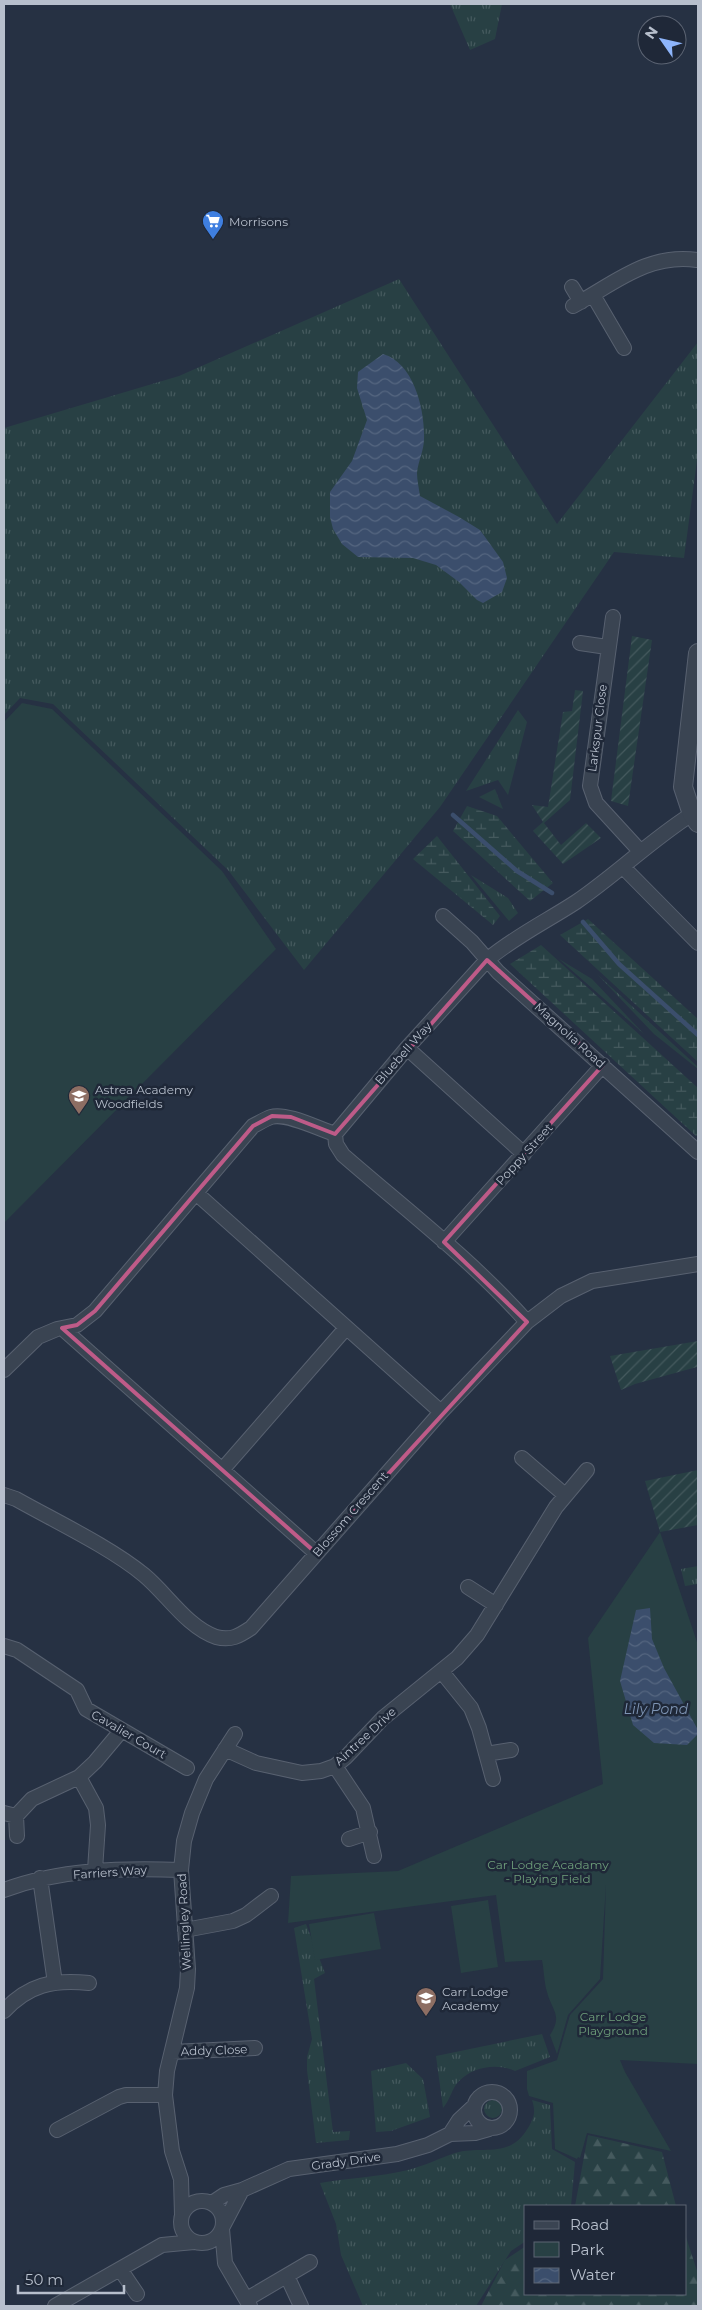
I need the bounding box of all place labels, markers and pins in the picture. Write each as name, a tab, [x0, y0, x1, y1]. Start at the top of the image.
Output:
supermarket icon: Morrisons	[201, 209, 225, 240]
place label: Morrisons	[229, 214, 288, 229]
place label: Astrea Academy Woodfields	[95, 1082, 193, 1111]
school or university icon: Astrea Academy Woodfields	[67, 1084, 91, 1115]
place label: Carr Lodge Academy	[442, 1984, 508, 2013]
school or university icon: Carr Lodge Academy	[414, 1986, 438, 2017]

